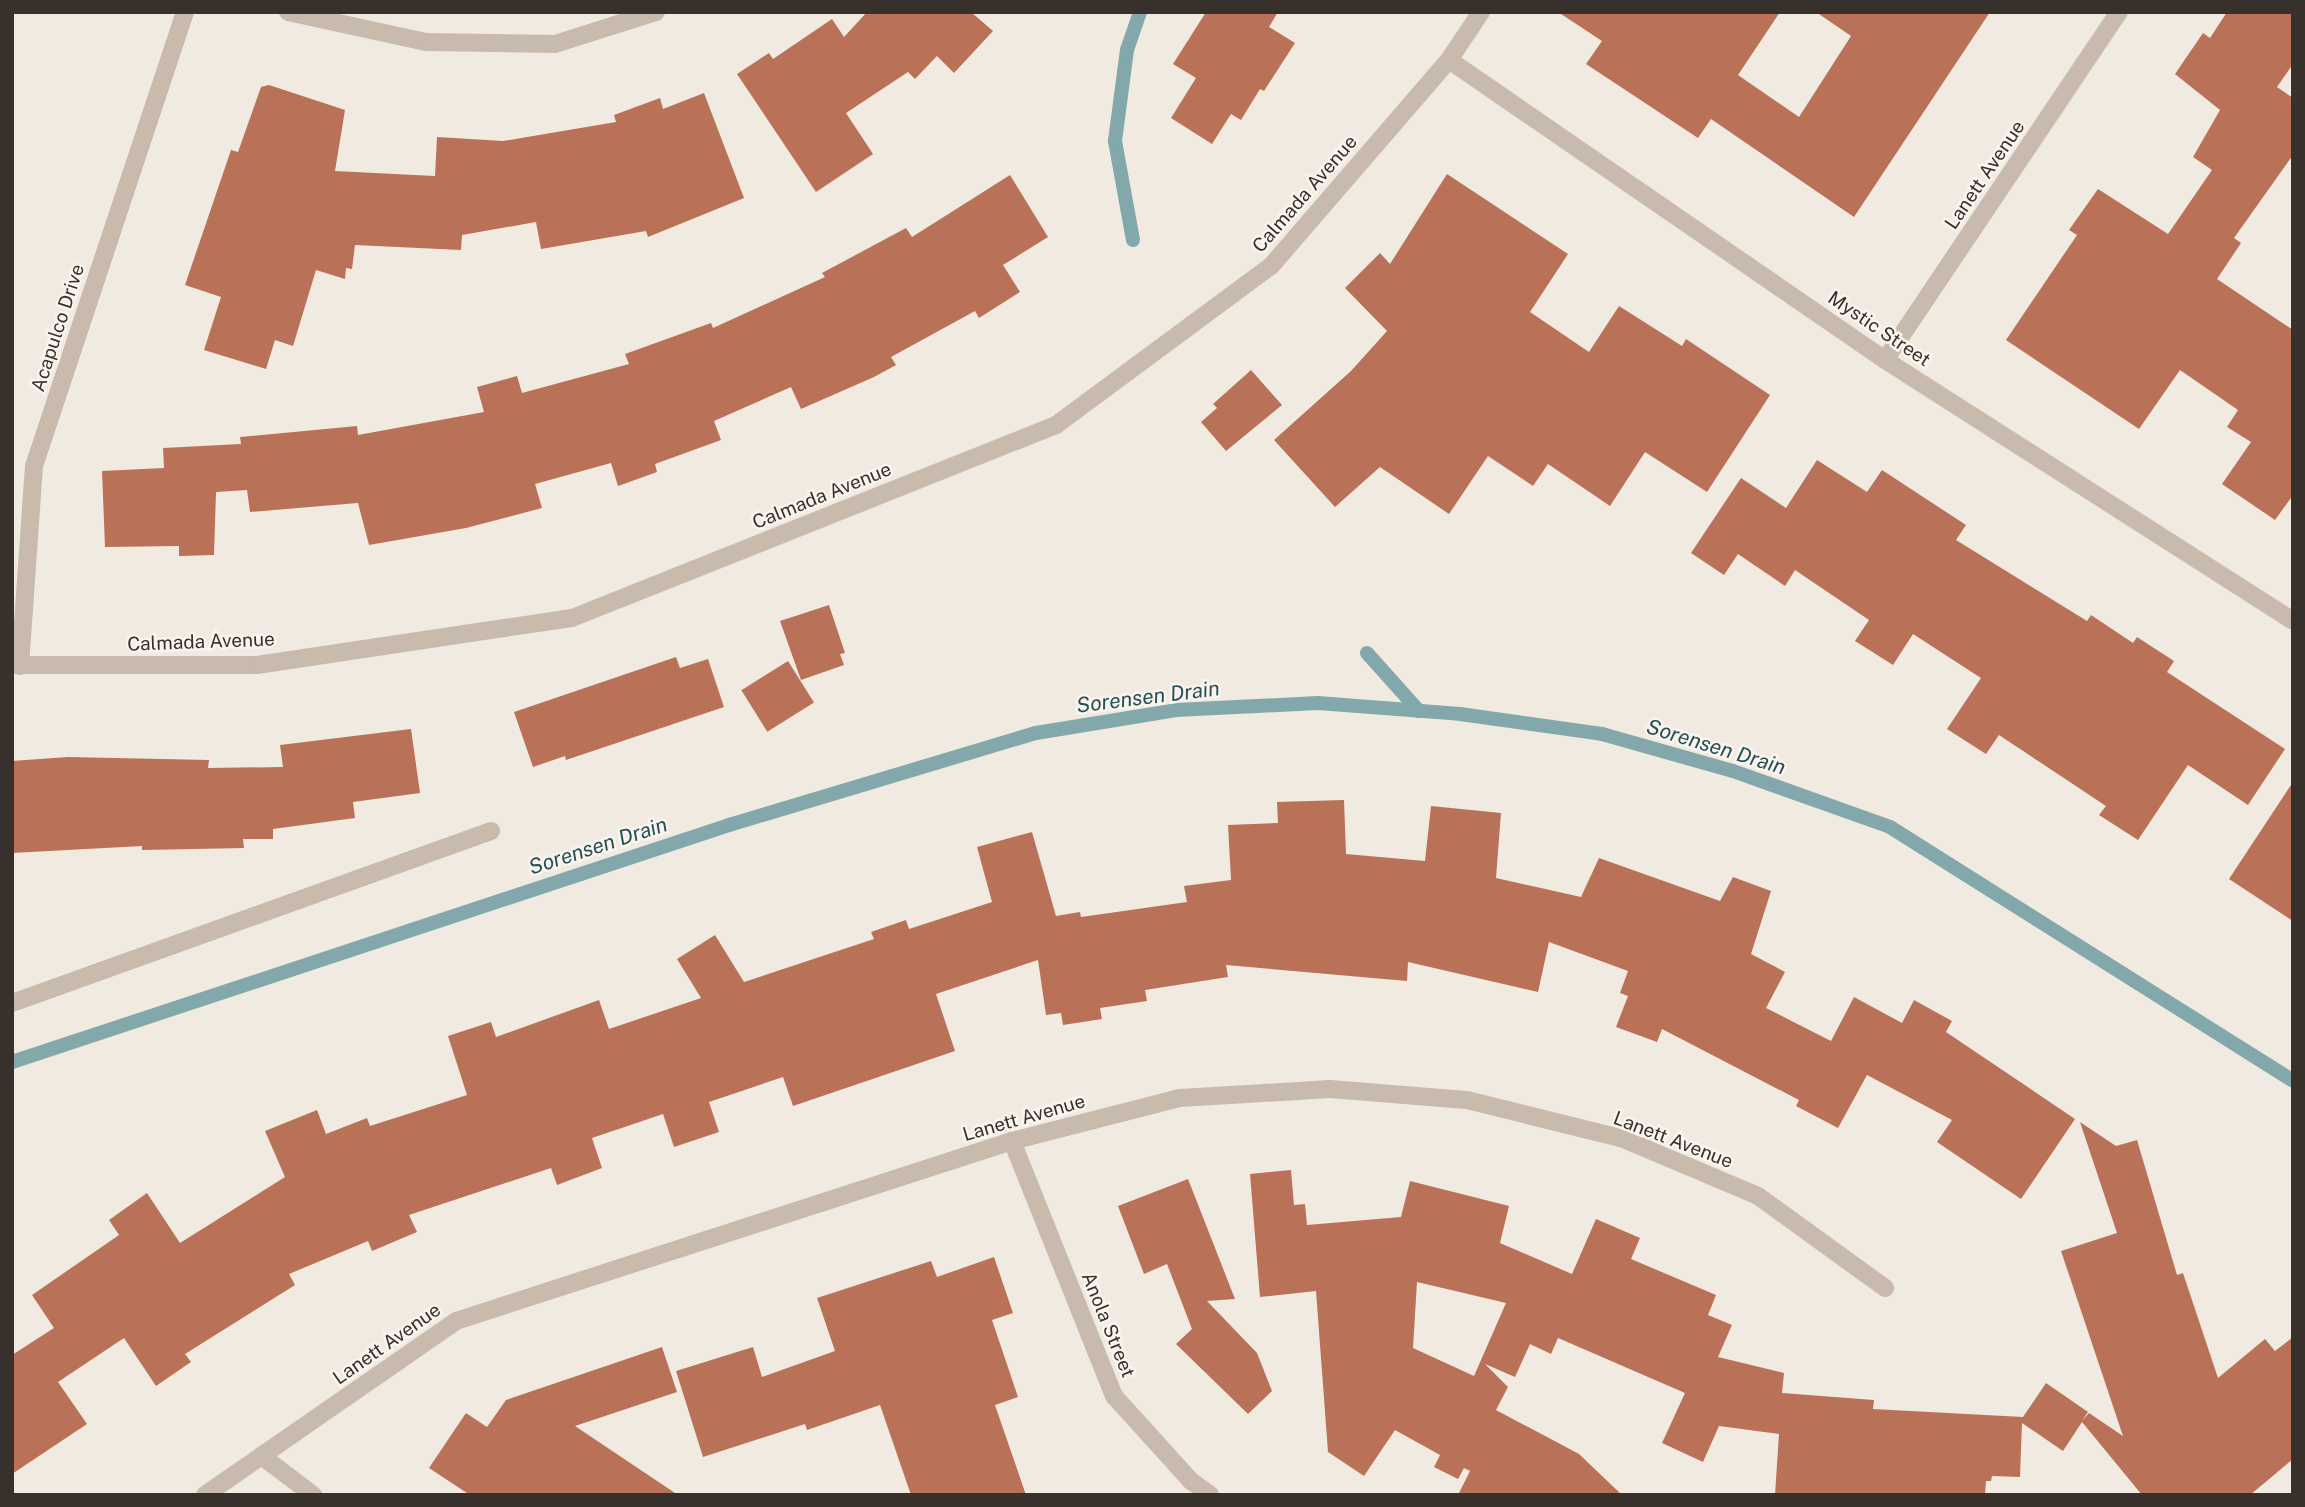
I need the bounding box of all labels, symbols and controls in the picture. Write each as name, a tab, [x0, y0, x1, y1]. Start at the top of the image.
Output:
street label: Lanett Avenue	[1940, 116, 2030, 234]
street label: Calmada Avenue	[1248, 131, 1362, 257]
street label: Acapulco Drive	[27, 261, 89, 395]
street label: Mystic Street	[1823, 286, 1935, 372]
street label: Calmada Avenue	[749, 458, 895, 534]
street label: Calmada Avenue	[127, 628, 275, 656]
water label: Sorensen Drain	[1075, 676, 1221, 718]
water label: Sorensen Drain	[1643, 714, 1789, 780]
water label: Sorensen Drain	[526, 812, 670, 880]
street label: Lanett Avenue	[960, 1090, 1088, 1146]
street label: Lanett Avenue	[1610, 1107, 1736, 1173]
street label: Anola Street	[1077, 1269, 1139, 1381]
street label: Lanett Avenue	[329, 1298, 445, 1390]

